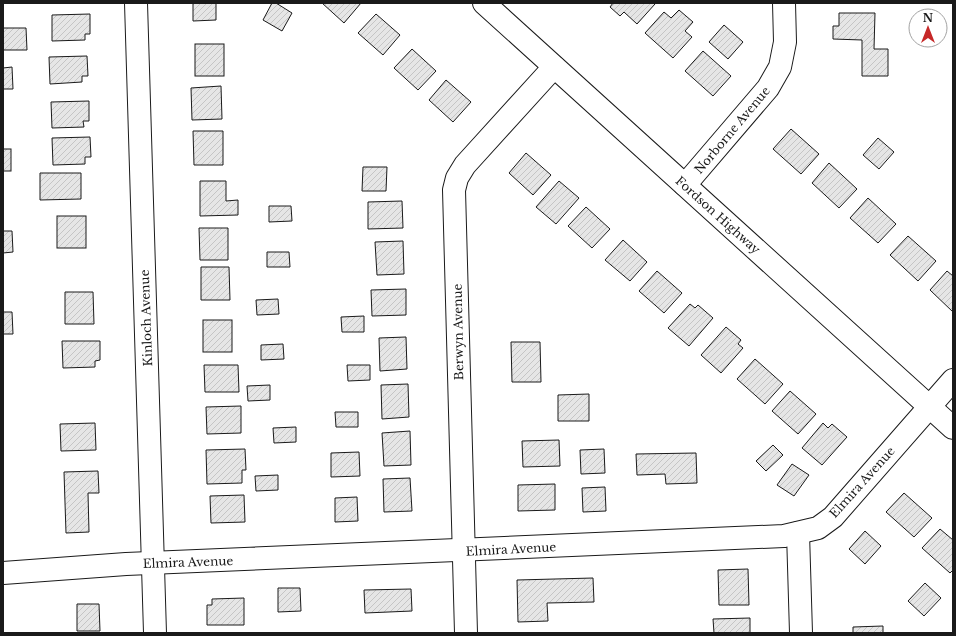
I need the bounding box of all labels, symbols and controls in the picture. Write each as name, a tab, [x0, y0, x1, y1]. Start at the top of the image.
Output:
north arrow	[908, 8, 948, 48]
text: N	[923, 11, 934, 25]
street label: Norborne Avenue	[691, 83, 773, 177]
street label: Fordson Highway	[673, 173, 764, 257]
street label: Kinloch Avenue	[137, 269, 155, 367]
street label: Berwyn Avenue	[450, 283, 466, 380]
street label: Elmira Avenue	[826, 443, 898, 521]
street label: Elmira Avenue	[465, 539, 557, 559]
street label: Elmira Avenue	[143, 553, 234, 571]

